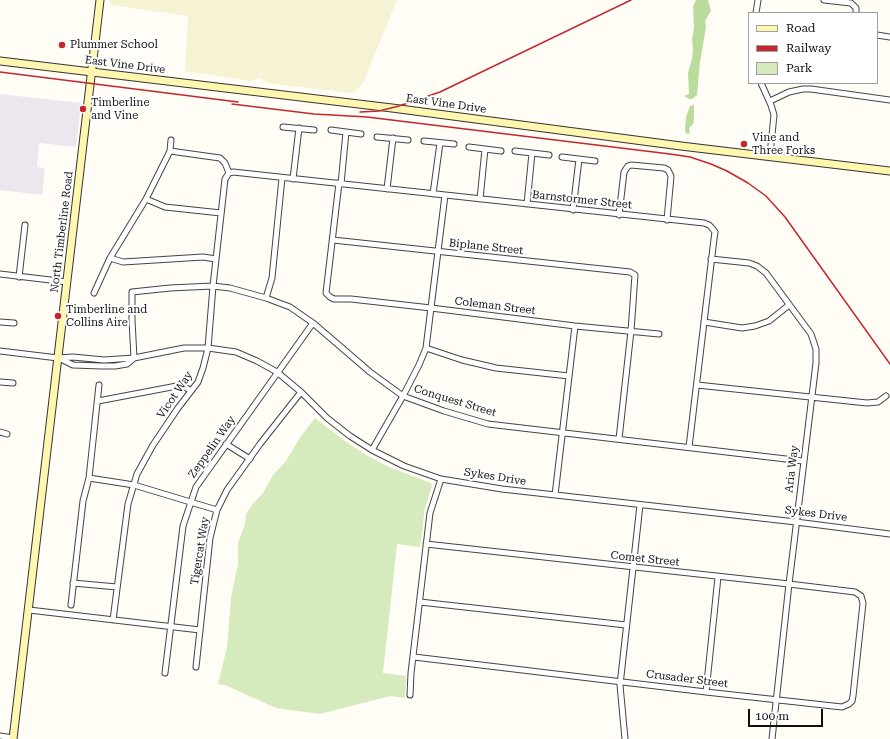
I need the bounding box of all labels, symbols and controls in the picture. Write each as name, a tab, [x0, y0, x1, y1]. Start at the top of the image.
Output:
legend	[748, 12, 878, 84]
text: Road	[786, 21, 815, 35]
place label: Plummer School	[70, 38, 158, 52]
marker: Plummer School	[57, 40, 67, 50]
text: Railway	[786, 41, 831, 55]
street label: East Vine Drive	[84, 54, 166, 76]
text: Park	[786, 61, 812, 75]
street label: East Vine Drive	[405, 92, 487, 116]
place label: Timberline and Vine	[91, 96, 149, 122]
marker: Timberline and Vine	[78, 104, 88, 114]
place label: Vine and Three Forks	[752, 131, 815, 157]
marker: Vine and Three Forks	[739, 139, 749, 149]
street label: North Timberline Road	[48, 170, 76, 294]
street label: Barnstormer Street	[531, 188, 633, 212]
street label: Biplane Street	[448, 237, 524, 257]
street label: Coleman Street	[454, 294, 536, 318]
place label: Timberline and Collins Aire	[66, 303, 147, 329]
marker: Timberline and Collins Aire	[53, 311, 63, 321]
street label: Vicot Way	[154, 369, 196, 421]
street label: Conquest Street	[412, 382, 498, 420]
street label: Zeppelin Way	[186, 413, 238, 481]
street label: Aria Way	[783, 445, 801, 493]
street label: Sykes Drive	[463, 466, 527, 488]
street label: Sykes Drive	[784, 504, 848, 524]
street label: Tigercat Way	[188, 516, 212, 586]
street label: Comet Street	[610, 549, 680, 569]
street label: Crusader Street	[645, 667, 729, 691]
scale bar	[750, 701, 825, 727]
text: 100 m	[755, 709, 789, 723]

